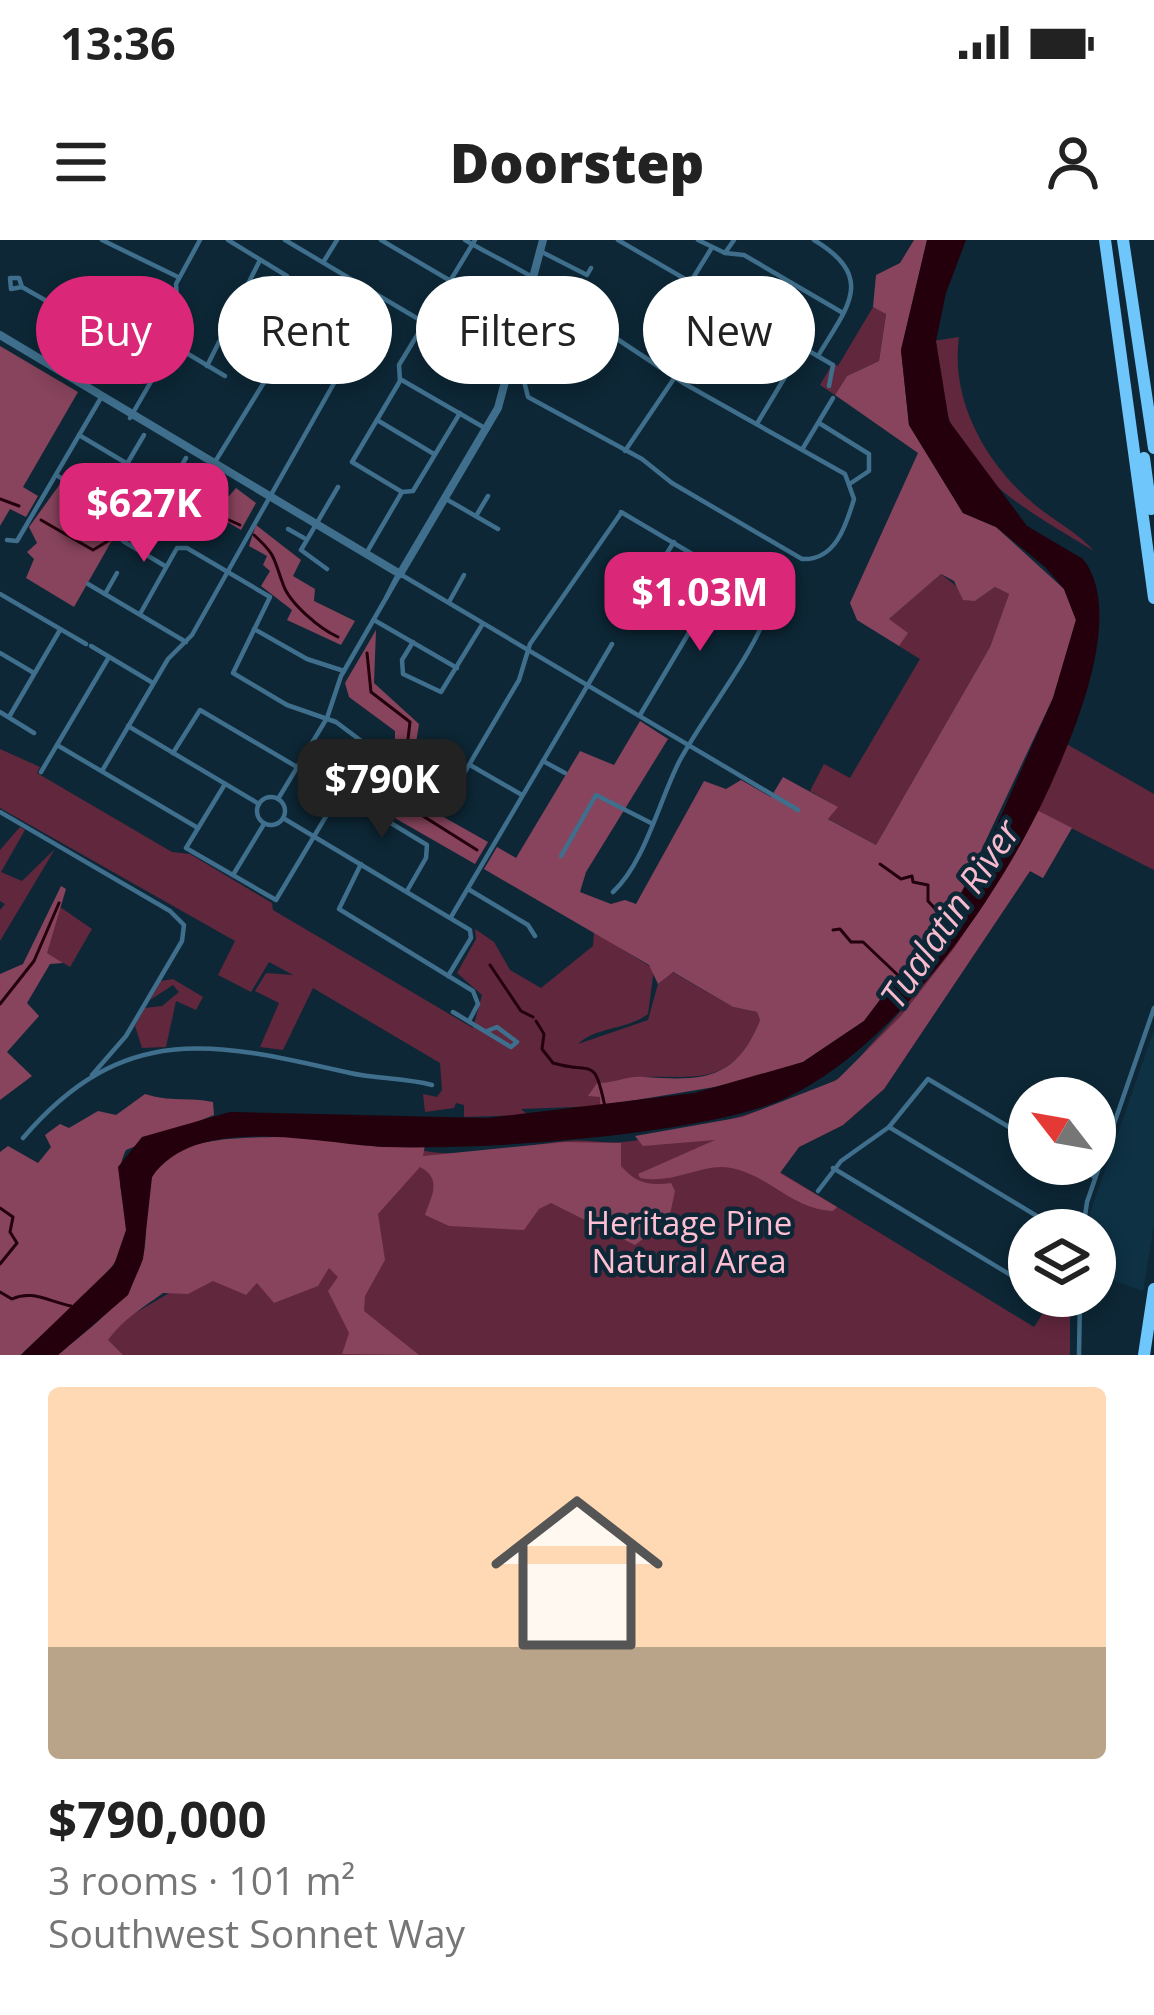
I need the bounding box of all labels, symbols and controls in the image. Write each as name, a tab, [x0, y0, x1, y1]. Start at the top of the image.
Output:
text: 13:36	[60, 12, 176, 73]
text: Doorstep	[450, 125, 704, 199]
icon: menu	[48, 129, 114, 195]
icon: person	[1040, 129, 1106, 195]
chip: Buy	[36, 276, 194, 384]
chip: Rent	[218, 276, 392, 384]
chip: Filters	[416, 276, 619, 384]
chip: New	[643, 276, 815, 384]
pin: $627K	[60, 463, 228, 565]
text: $627K	[86, 475, 202, 528]
pin: $1.03M	[602, 552, 798, 654]
text: $1.03M	[631, 564, 769, 617]
pin: $790K	[298, 739, 466, 841]
text: $790K	[324, 751, 440, 804]
water label: Tualatin River	[868, 808, 1032, 1018]
north arrow	[1008, 1077, 1116, 1185]
map controls	[1008, 1077, 1116, 1317]
park label: Heritage Pine Natural Area	[586, 1200, 792, 1283]
button: layers	[1008, 1209, 1116, 1317]
icon: home	[469, 1465, 685, 1681]
text: $790,000	[48, 1783, 267, 1853]
text: 3 rooms · 101 m²	[48, 1853, 355, 1906]
text: Southwest Sonnet Way	[48, 1906, 465, 1959]

